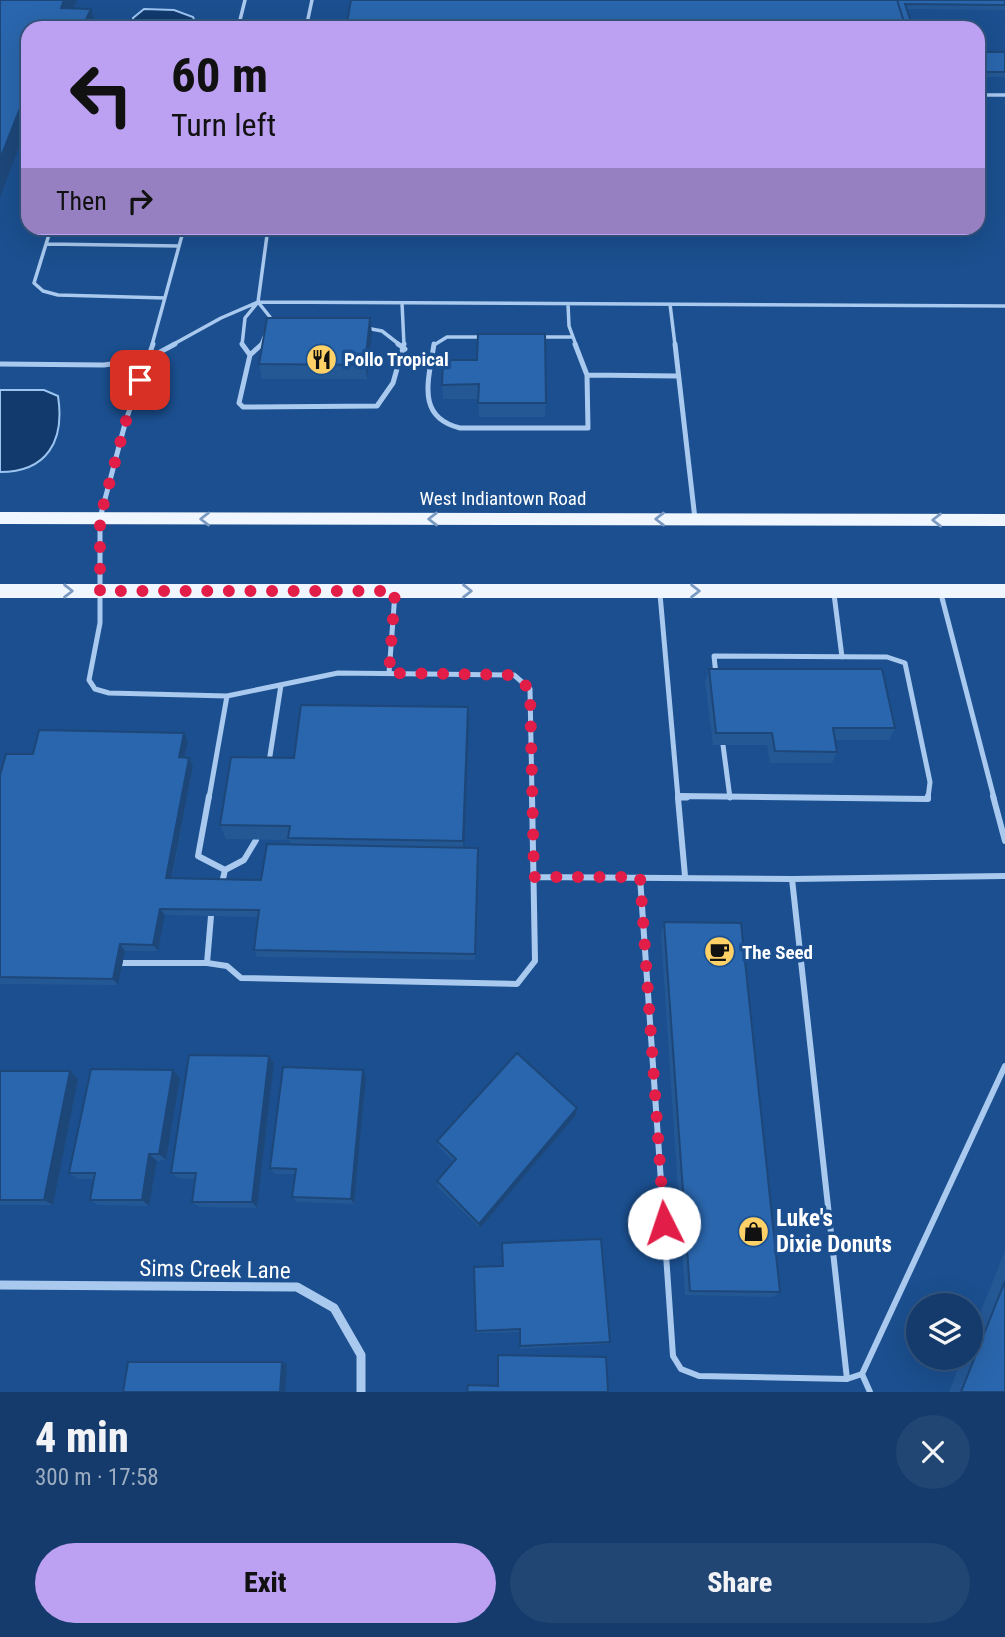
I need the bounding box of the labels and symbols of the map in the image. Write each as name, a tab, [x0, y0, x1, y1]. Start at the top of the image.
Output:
restaurant icon: Pollo Tropical	[304, 342, 338, 376]
place label: Pollo Tropical	[344, 348, 449, 371]
pin	[110, 350, 170, 410]
street label: West Indiantown Road	[420, 487, 586, 510]
one-way arrow	[200, 511, 211, 526]
one-way arrow	[427, 511, 438, 527]
one-way arrow	[655, 511, 665, 527]
one-way arrow	[931, 512, 942, 528]
one-way arrow	[63, 583, 74, 599]
one-way arrow	[462, 583, 473, 599]
one-way arrow	[690, 583, 700, 599]
cafe icon: The Seed	[702, 935, 736, 969]
place label: The Seed	[742, 941, 813, 964]
position arrow	[627, 1186, 701, 1260]
place label: Luke's Dixie Donuts	[776, 1205, 892, 1258]
shop icon: Luke's Dixie Donuts	[736, 1214, 770, 1248]
street label: Sims Creek Lane	[139, 1255, 291, 1284]

